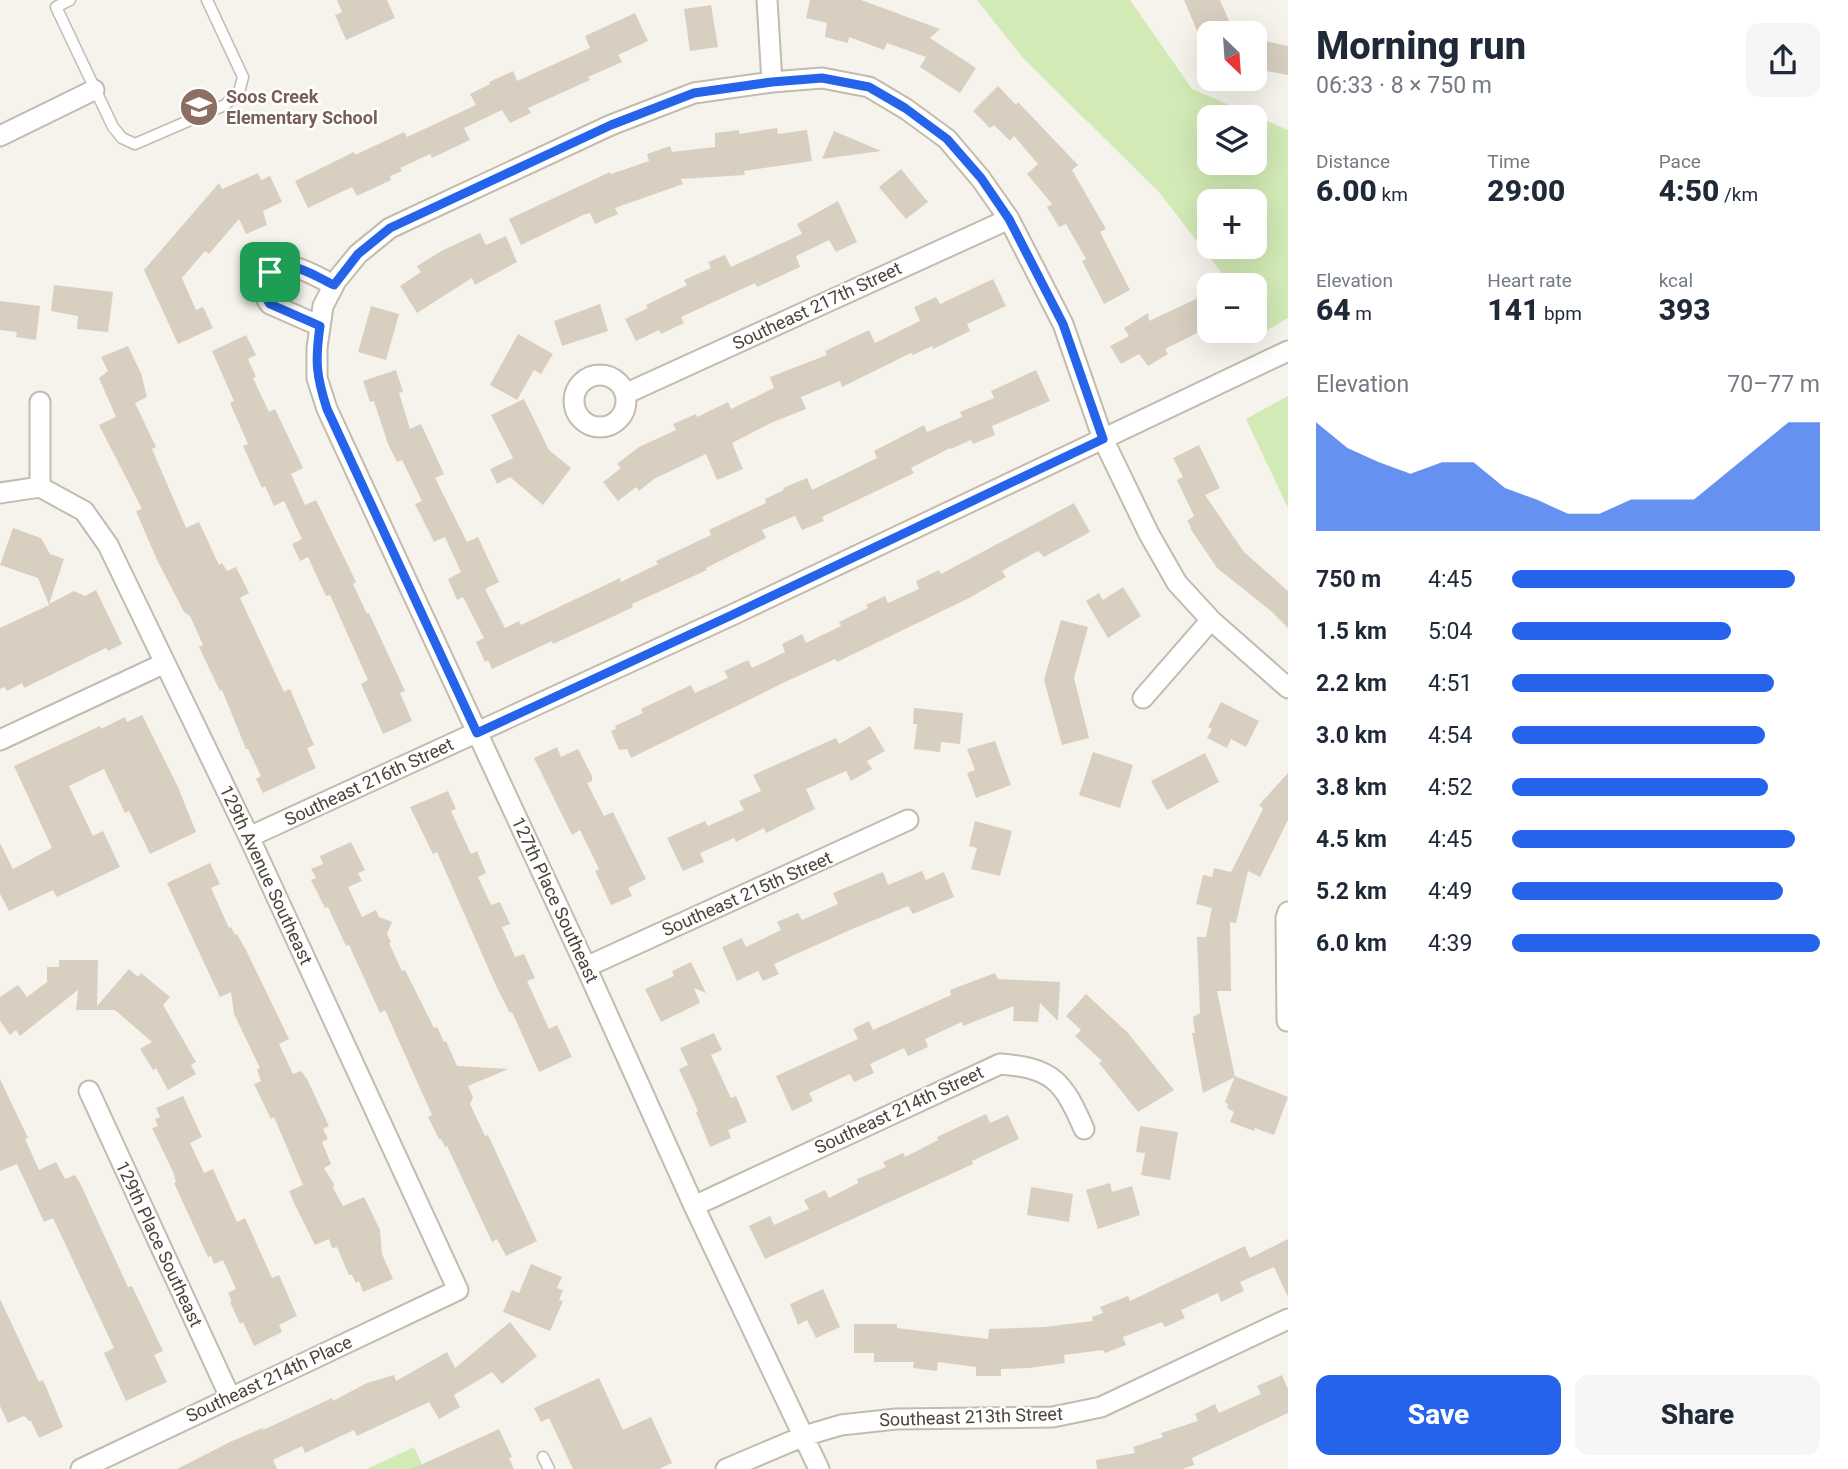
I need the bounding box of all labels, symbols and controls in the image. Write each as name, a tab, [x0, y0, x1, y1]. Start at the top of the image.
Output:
north arrow	[1197, 21, 1267, 91]
map controls	[1197, 21, 1267, 343]
button: share	[1746, 23, 1820, 97]
text: Morning run	[1316, 24, 1526, 68]
text: 06:33 · 8 × 750 m	[1316, 72, 1492, 99]
school or university icon: Soos Creek Elementary School	[178, 86, 220, 128]
place label: Soos Creek Elementary School	[226, 86, 378, 128]
button: layers	[1197, 105, 1267, 175]
text: Distance	[1316, 150, 1390, 173]
text: Time	[1487, 150, 1530, 173]
text: Pace	[1659, 150, 1701, 173]
text: 6.00	[1316, 173, 1377, 208]
text: 29:00	[1487, 173, 1565, 208]
text: 4:50	[1659, 173, 1719, 208]
text: km	[1377, 183, 1408, 206]
text: /km	[1719, 183, 1758, 206]
button: +	[1197, 189, 1267, 259]
pin	[240, 242, 300, 302]
icon: arrive	[251, 253, 289, 291]
street label: Southeast 217th Street	[729, 257, 905, 354]
text: Elevation	[1316, 269, 1393, 292]
text: Heart rate	[1487, 269, 1572, 292]
text: kcal	[1659, 269, 1693, 292]
button: −	[1197, 273, 1267, 343]
text: 64	[1316, 292, 1351, 327]
text: 141	[1487, 292, 1539, 327]
text: 393	[1659, 292, 1711, 327]
text: m	[1351, 302, 1372, 325]
text: bpm	[1539, 302, 1582, 325]
text: Elevation	[1316, 371, 1409, 398]
text: 70–77 m	[1727, 371, 1820, 398]
text: 750 m	[1316, 566, 1381, 593]
text: 4:45	[1428, 566, 1472, 593]
text: 1.5 km	[1316, 618, 1387, 645]
text: 5:04	[1428, 618, 1472, 645]
text: 2.2 km	[1316, 670, 1387, 697]
text: 4:51	[1428, 670, 1472, 697]
text: 3.0 km	[1316, 722, 1387, 749]
text: 4:54	[1428, 722, 1472, 749]
street label: Southeast 216th Street	[281, 733, 457, 830]
text: 3.8 km	[1316, 774, 1387, 801]
text: 4:52	[1428, 774, 1472, 801]
street label: 129th Avenue Southeast	[216, 782, 317, 968]
street label: 127th Place Southeast	[508, 813, 603, 986]
text: 4.5 km	[1316, 826, 1387, 853]
text: 4:45	[1428, 826, 1472, 853]
street label: Southeast 215th Street	[659, 847, 835, 941]
text: 5.2 km	[1316, 878, 1387, 905]
text: 4:49	[1428, 878, 1472, 905]
text: 6.0 km	[1316, 930, 1387, 957]
text: 4:39	[1428, 930, 1472, 957]
street label: Southeast 214th Street	[811, 1061, 987, 1158]
street label: 129th Place Southeast	[112, 1157, 207, 1330]
street label: Southeast 214th Place	[182, 1331, 355, 1426]
button: Save	[1316, 1375, 1561, 1455]
button: Share	[1575, 1375, 1820, 1455]
street label: Southeast 213th Street	[879, 1403, 1063, 1430]

